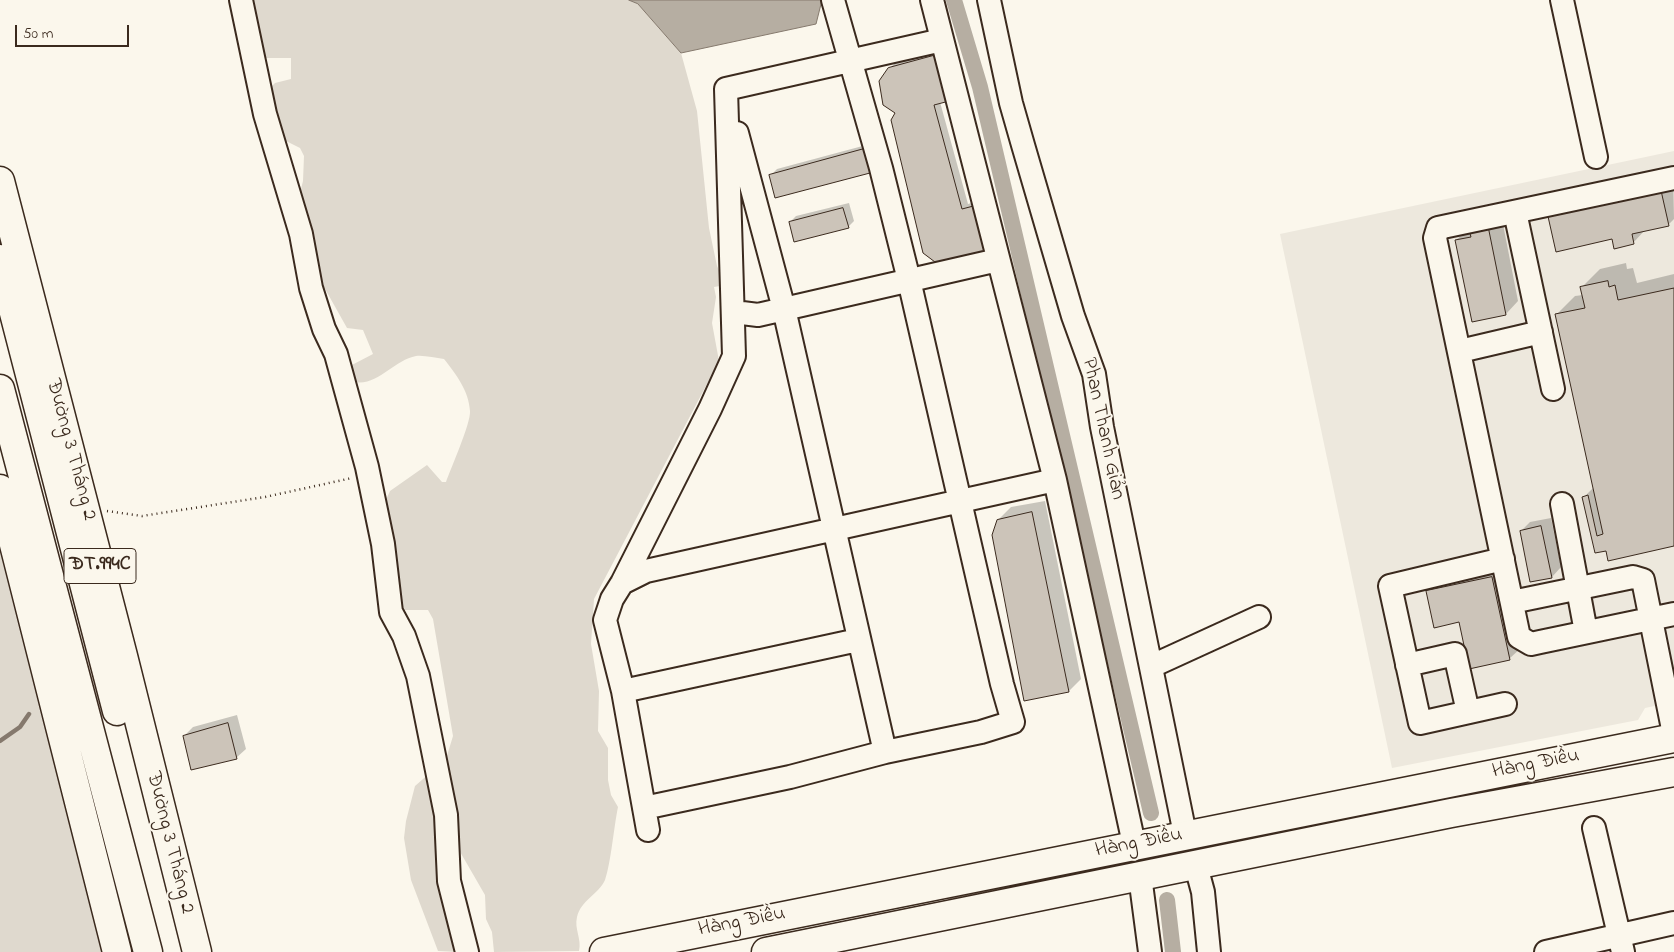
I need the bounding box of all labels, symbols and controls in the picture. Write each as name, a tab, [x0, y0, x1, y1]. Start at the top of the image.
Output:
scale bar	[18, 15, 131, 47]
text: 50 m	[23, 23, 53, 45]
street label: Phan Thanh Giản	[1075, 356, 1129, 502]
street label: Đường 3 Tháng 2	[39, 377, 101, 523]
road number: ĐT.994C	[64, 548, 136, 584]
street label: Hàng Điều	[1490, 744, 1582, 786]
street label: Đường 3 Tháng 2	[139, 769, 199, 917]
street label: Hàng Điều	[1093, 823, 1185, 865]
street label: Hàng Điều	[696, 902, 788, 944]

